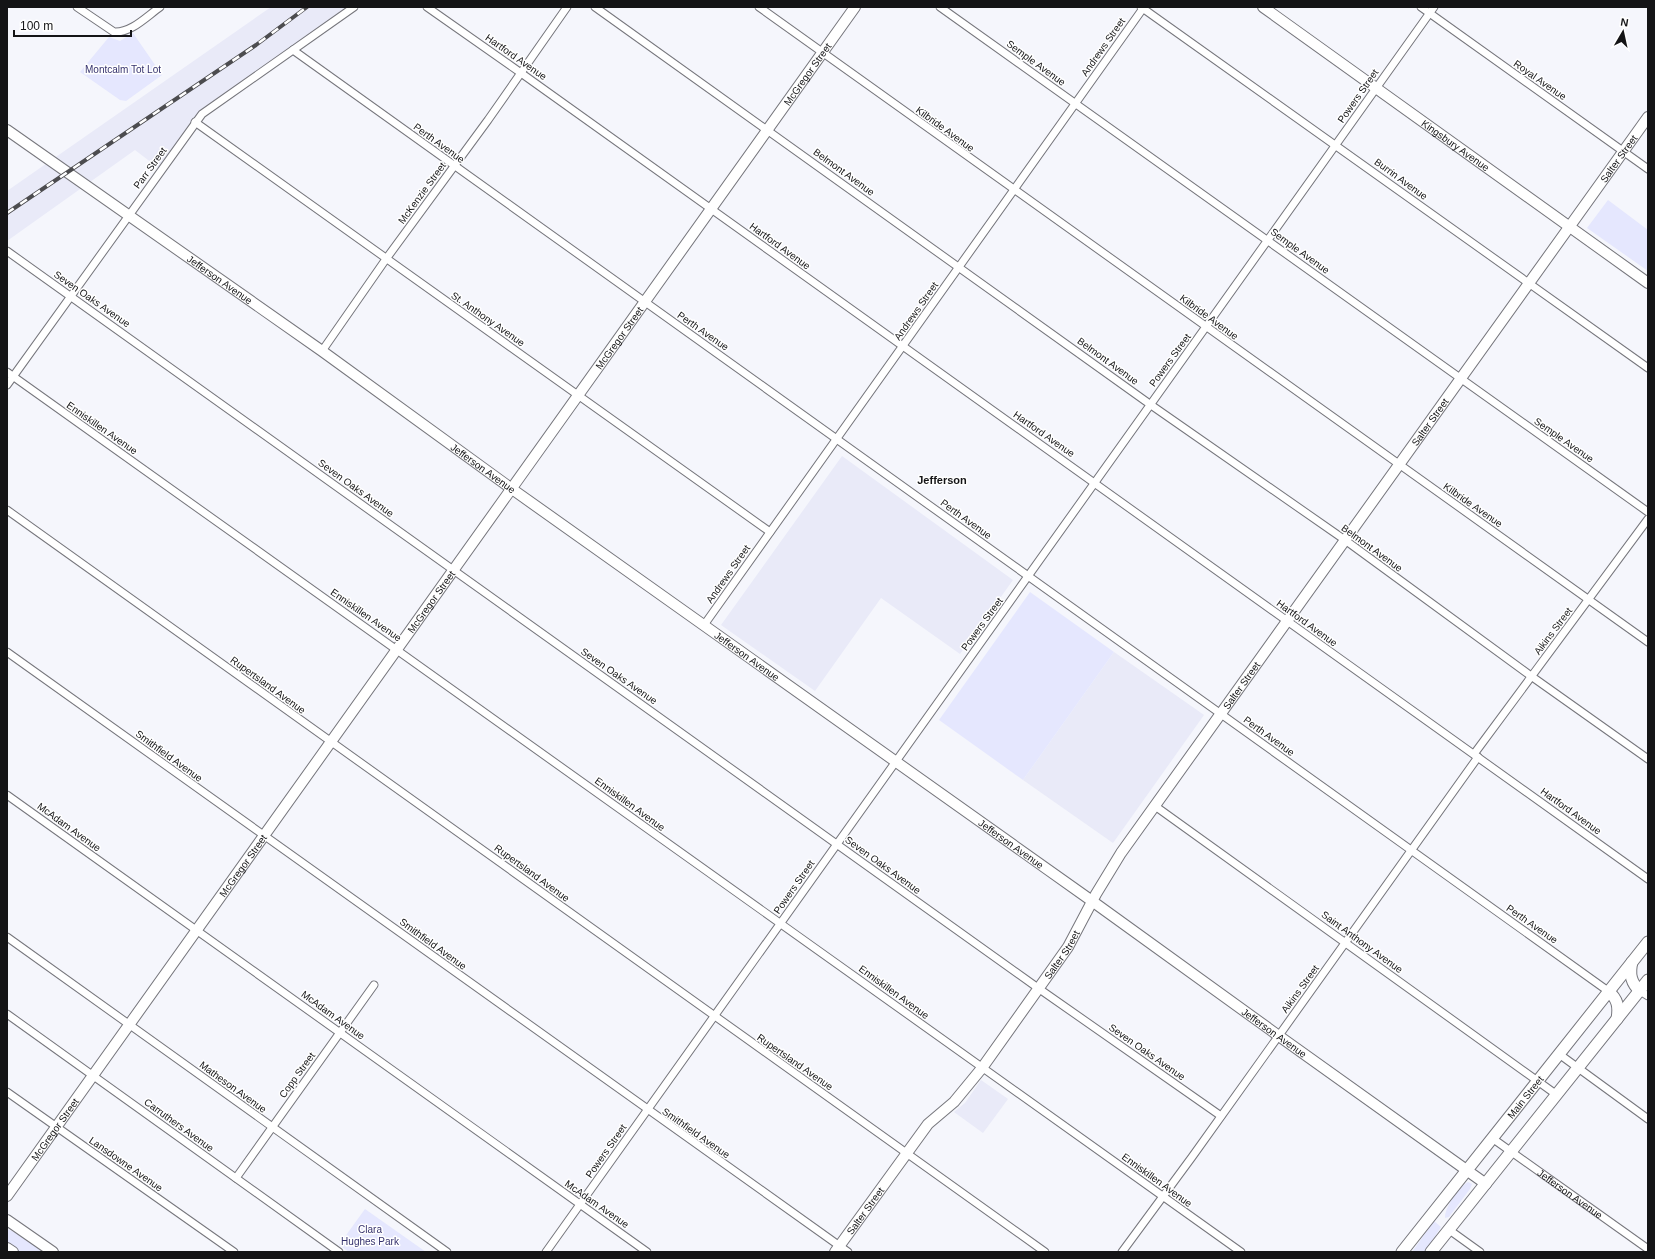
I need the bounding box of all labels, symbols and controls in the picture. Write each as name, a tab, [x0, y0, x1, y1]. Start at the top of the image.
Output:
scale bar	[14, 12, 131, 38]
north arrow	[1603, 12, 1643, 52]
street label: Andrews Street	[1079, 16, 1127, 78]
text: N	[1620, 16, 1629, 29]
text: 100 m	[20, 19, 53, 33]
street label: Hartford Avenue	[483, 32, 549, 82]
street label: Semple Avenue	[1005, 38, 1068, 88]
street label: McGregor Street	[781, 41, 833, 107]
street label: Royal Avenue	[1512, 58, 1569, 102]
park label: Montcalm Tot Lot	[85, 64, 161, 75]
street label: Powers Street	[1335, 67, 1381, 125]
street label: Kilbride Avenue	[914, 104, 977, 154]
street label: Kingsbury Avenue	[1420, 117, 1492, 173]
street label: Perth Avenue	[412, 121, 467, 165]
street label: Salter Street	[1598, 132, 1639, 184]
street label: Parr Street	[131, 145, 169, 191]
street label: Belmont Avenue	[811, 146, 877, 198]
street label: Burrin Avenue	[1372, 156, 1430, 202]
street label: McKenzie Street	[396, 160, 448, 226]
street label: Hartford Avenue	[748, 220, 813, 272]
street label: Semple Avenue	[1269, 226, 1332, 276]
street label: Jefferson Avenue	[185, 253, 255, 306]
street label: Seven Oaks Avenue	[52, 269, 133, 330]
street label: Andrews Street	[892, 280, 940, 342]
street label: St. Anthony Avenue	[449, 290, 527, 349]
street label: Kilbride Avenue	[1178, 292, 1241, 342]
street label: McGregor Street	[593, 304, 645, 371]
street label: Perth Avenue	[675, 309, 731, 353]
street label: Powers Street	[1147, 331, 1193, 389]
street label: Belmont Avenue	[1075, 335, 1141, 387]
street label: Salter Street	[1409, 396, 1451, 448]
street label: Enniskillen Avenue	[65, 399, 140, 457]
street label: Hartford Avenue	[1011, 409, 1077, 459]
street label: Semple Avenue	[1532, 415, 1596, 465]
street label: Jefferson Avenue	[449, 441, 518, 495]
street label: Seven Oaks Avenue	[316, 457, 396, 519]
district label: Jefferson	[917, 474, 967, 486]
street label: Kilbride Avenue	[1441, 481, 1505, 530]
street label: Perth Avenue	[939, 497, 994, 541]
street label: Belmont Avenue	[1339, 522, 1405, 574]
street label: Andrews Street	[704, 543, 752, 605]
street label: McGregor Street	[405, 568, 457, 635]
street label: Enniskillen Avenue	[329, 586, 404, 644]
street label: Powers Street	[959, 595, 1005, 653]
street label: Hartford Avenue	[1275, 597, 1340, 649]
street label: Aikins Street	[1532, 605, 1574, 657]
street label: Jefferson Avenue	[713, 629, 782, 683]
street label: Seven Oaks Avenue	[579, 646, 660, 707]
street label: Rupertsland Avenue	[228, 654, 308, 716]
street label: Salter Street	[1220, 659, 1262, 711]
street label: Perth Avenue	[1242, 714, 1297, 758]
street label: Smithfield Avenue	[133, 728, 205, 784]
street label: Enniskillen Avenue	[593, 775, 667, 833]
street label: Hartford Avenue	[1539, 785, 1604, 837]
street label: McAdam Avenue	[35, 800, 103, 854]
street label: Jefferson Avenue	[977, 817, 1046, 871]
street label: McGregor Street	[217, 832, 269, 899]
street label: Seven Oaks Avenue	[843, 834, 923, 896]
street label: Rupertsland Avenue	[492, 842, 572, 904]
street label: Powers Street	[771, 858, 817, 916]
street label: Perth Avenue	[1504, 902, 1560, 946]
street label: Saint Anthony Avenue	[1319, 909, 1405, 975]
street label: Smithfield Avenue	[397, 916, 469, 972]
street label: Salter Street	[1042, 928, 1081, 981]
street label: Enniskillen Avenue	[857, 963, 931, 1021]
street label: Aikins Street	[1279, 963, 1321, 1015]
street label: McAdam Avenue	[299, 988, 367, 1042]
street label: Jefferson Avenue	[1240, 1006, 1309, 1060]
street label: Seven Oaks Avenue	[1107, 1022, 1188, 1083]
street label: Rupertsland Avenue	[755, 1032, 835, 1093]
street label: Copp Street	[277, 1050, 317, 1100]
street label: Matheson Avenue	[197, 1059, 269, 1115]
street label: Main Street	[1505, 1073, 1545, 1120]
street label: McGregor Street	[29, 1096, 81, 1163]
street label: Carruthers Avenue	[142, 1096, 216, 1154]
street label: Smithfield Avenue	[660, 1106, 732, 1161]
street label: Powers Street	[583, 1122, 629, 1180]
street label: Lansdowne Avenue	[87, 1135, 165, 1194]
street label: Enniskillen Avenue	[1120, 1151, 1194, 1209]
street label: Jefferson Avenue	[1536, 1167, 1605, 1221]
street label: McAdam Avenue	[563, 1178, 631, 1230]
street label: Salter Street	[844, 1185, 886, 1236]
park label: Clara Hughes Park	[341, 1224, 400, 1247]

